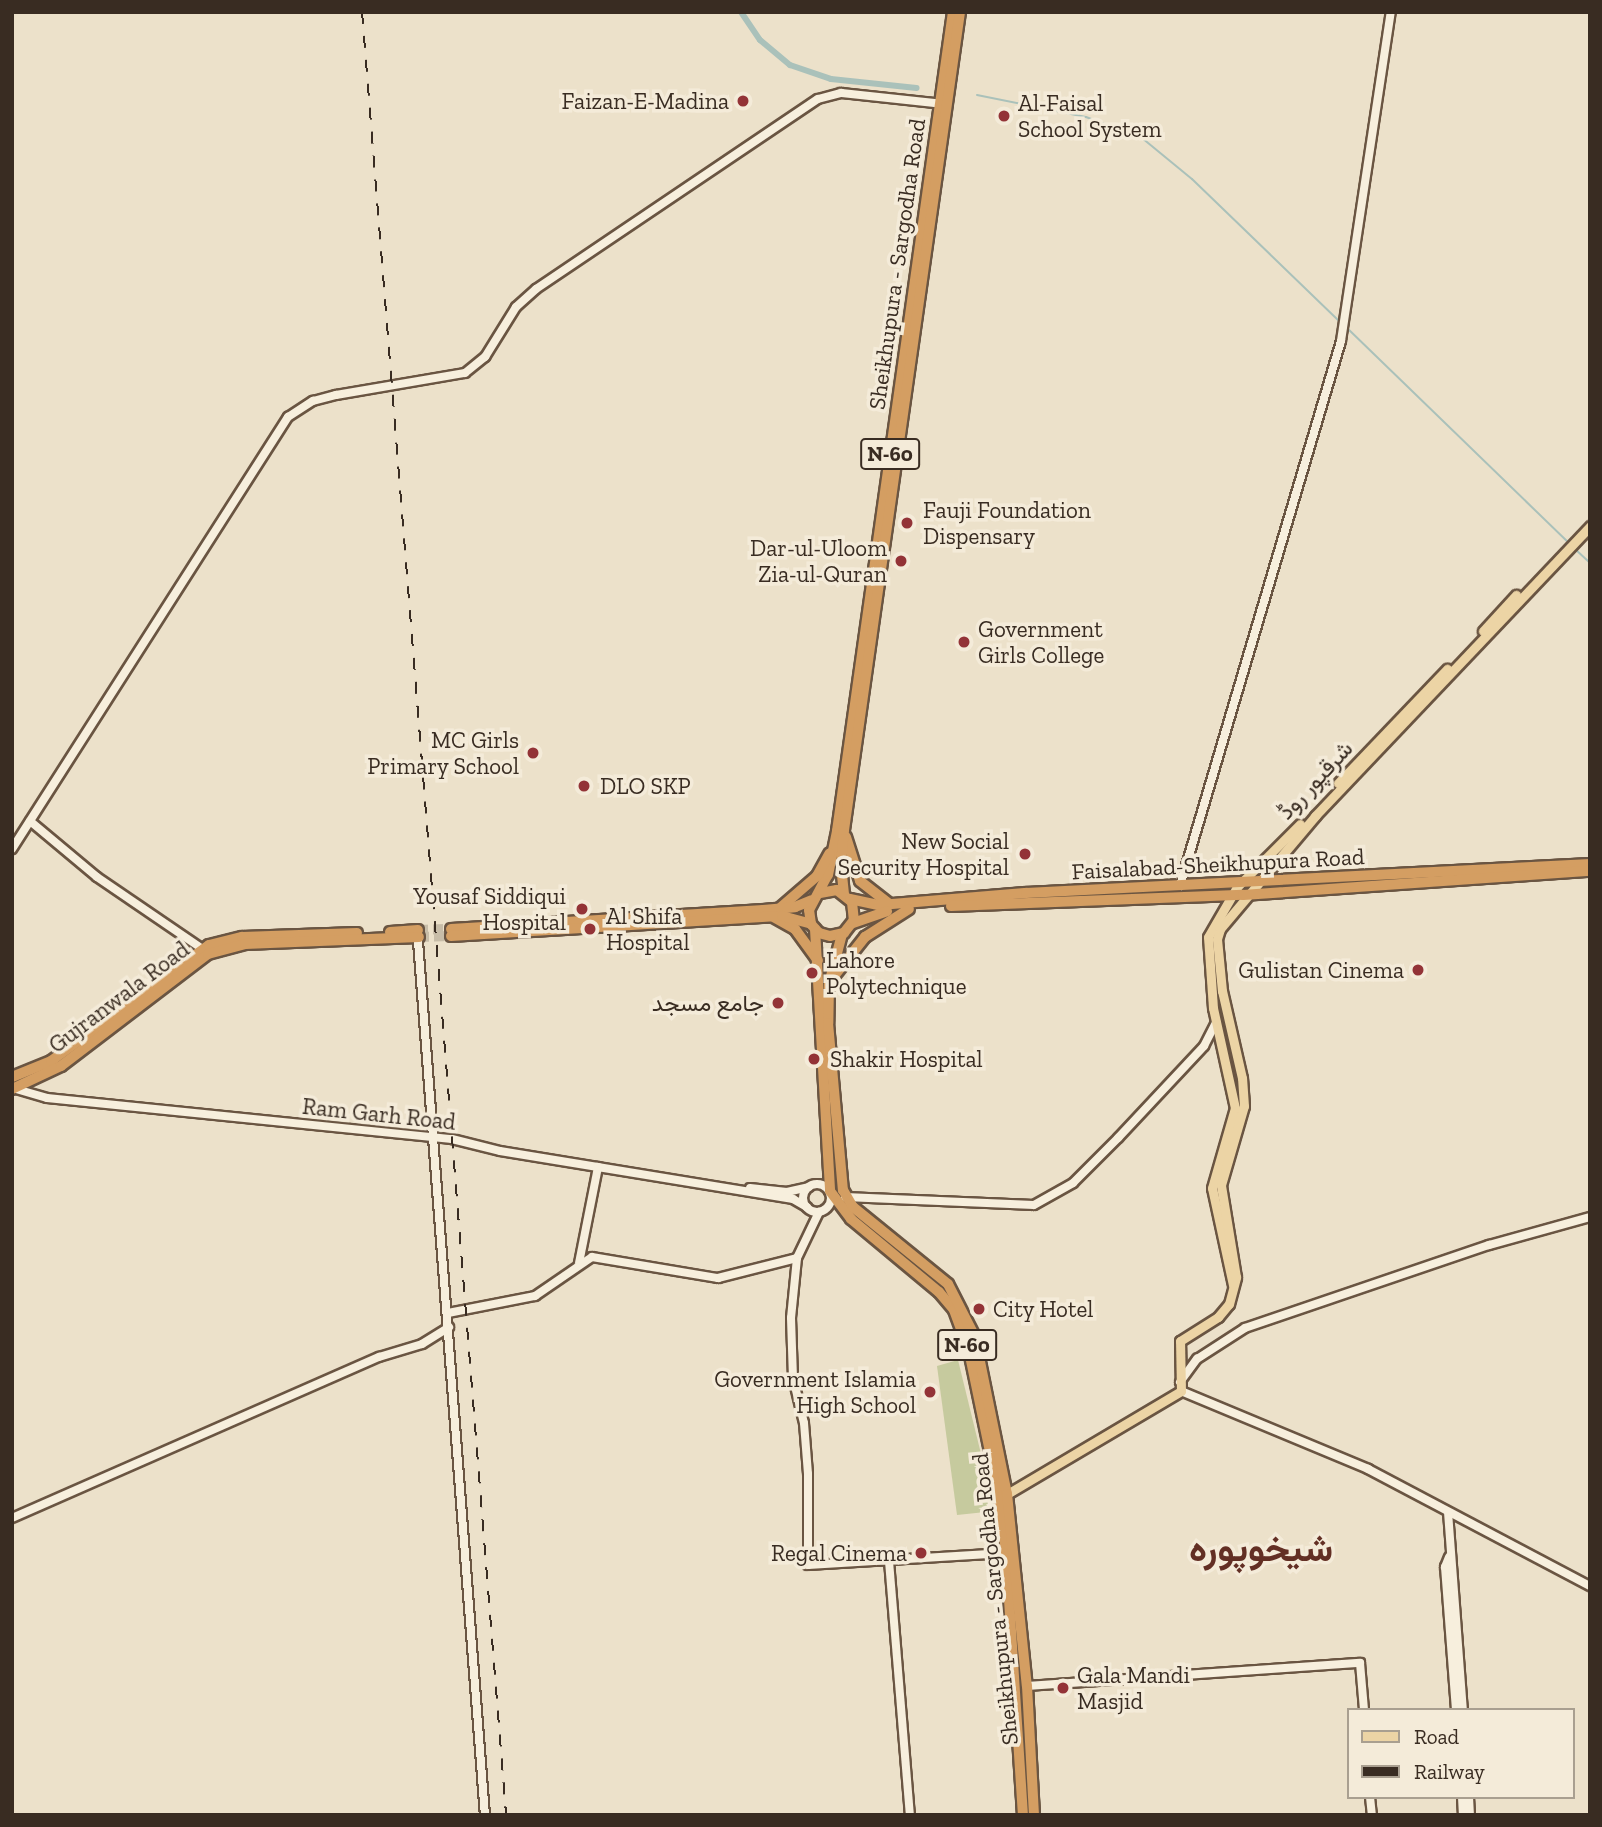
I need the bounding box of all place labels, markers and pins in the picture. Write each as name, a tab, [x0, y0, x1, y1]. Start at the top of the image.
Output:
place label: Faizan-E-Madina	[562, 87, 729, 115]
place label: Al-Faisal School System	[1018, 89, 1162, 143]
marker: Faizan-E-Madina	[735, 93, 751, 109]
marker: Al-Faisal School System	[996, 108, 1012, 124]
place label: Fauji Foundation Dispensary	[923, 496, 1091, 550]
marker: Fauji Foundation Dispensary	[897, 513, 917, 533]
place label: Dar-ul-Uloom Zia-ul-Quran	[750, 534, 887, 588]
marker: Dar-ul-Uloom Zia-ul-Quran	[893, 553, 909, 569]
place label: Government Girls College	[978, 615, 1104, 669]
marker: Government Girls College	[956, 634, 972, 650]
place label: MC Girls Primary School	[367, 726, 519, 780]
marker: MC Girls Primary School	[525, 745, 541, 761]
place label: DLO SKP	[600, 772, 691, 800]
marker: DLO SKP	[574, 776, 594, 796]
place label: New Social Security Hospital	[837, 827, 1009, 881]
marker: New Social Security Hospital	[1015, 844, 1035, 864]
place label: Yousaf Siddiqui Hospital	[413, 882, 566, 936]
marker: Yousaf Siddiqui Hospital	[572, 899, 592, 919]
place label: Al Shifa Hospital	[606, 902, 690, 956]
marker: Al Shifa Hospital	[580, 919, 600, 939]
place label: Lahore Polytechnique	[826, 946, 967, 1000]
place label: Gulistan Cinema	[1238, 956, 1404, 984]
marker: Gulistan Cinema	[1410, 962, 1426, 978]
marker: Lahore Polytechnique	[804, 965, 820, 981]
place label: جامع مسجد	[652, 989, 764, 1017]
marker: جامع مسجد	[770, 995, 786, 1011]
place label: Shakir Hospital	[830, 1045, 983, 1073]
marker: Shakir Hospital	[804, 1049, 824, 1069]
place label: City Hotel	[993, 1295, 1094, 1323]
marker: City Hotel	[971, 1301, 987, 1317]
place label: Government Islamia High School	[714, 1365, 916, 1419]
marker: Government Islamia High School	[922, 1384, 938, 1400]
place label: Regal Cinema	[771, 1539, 907, 1567]
marker: Regal Cinema	[913, 1545, 929, 1561]
place label: Gala Mandi Masjid	[1077, 1661, 1190, 1715]
marker: Gala Mandi Masjid	[1055, 1680, 1071, 1696]

